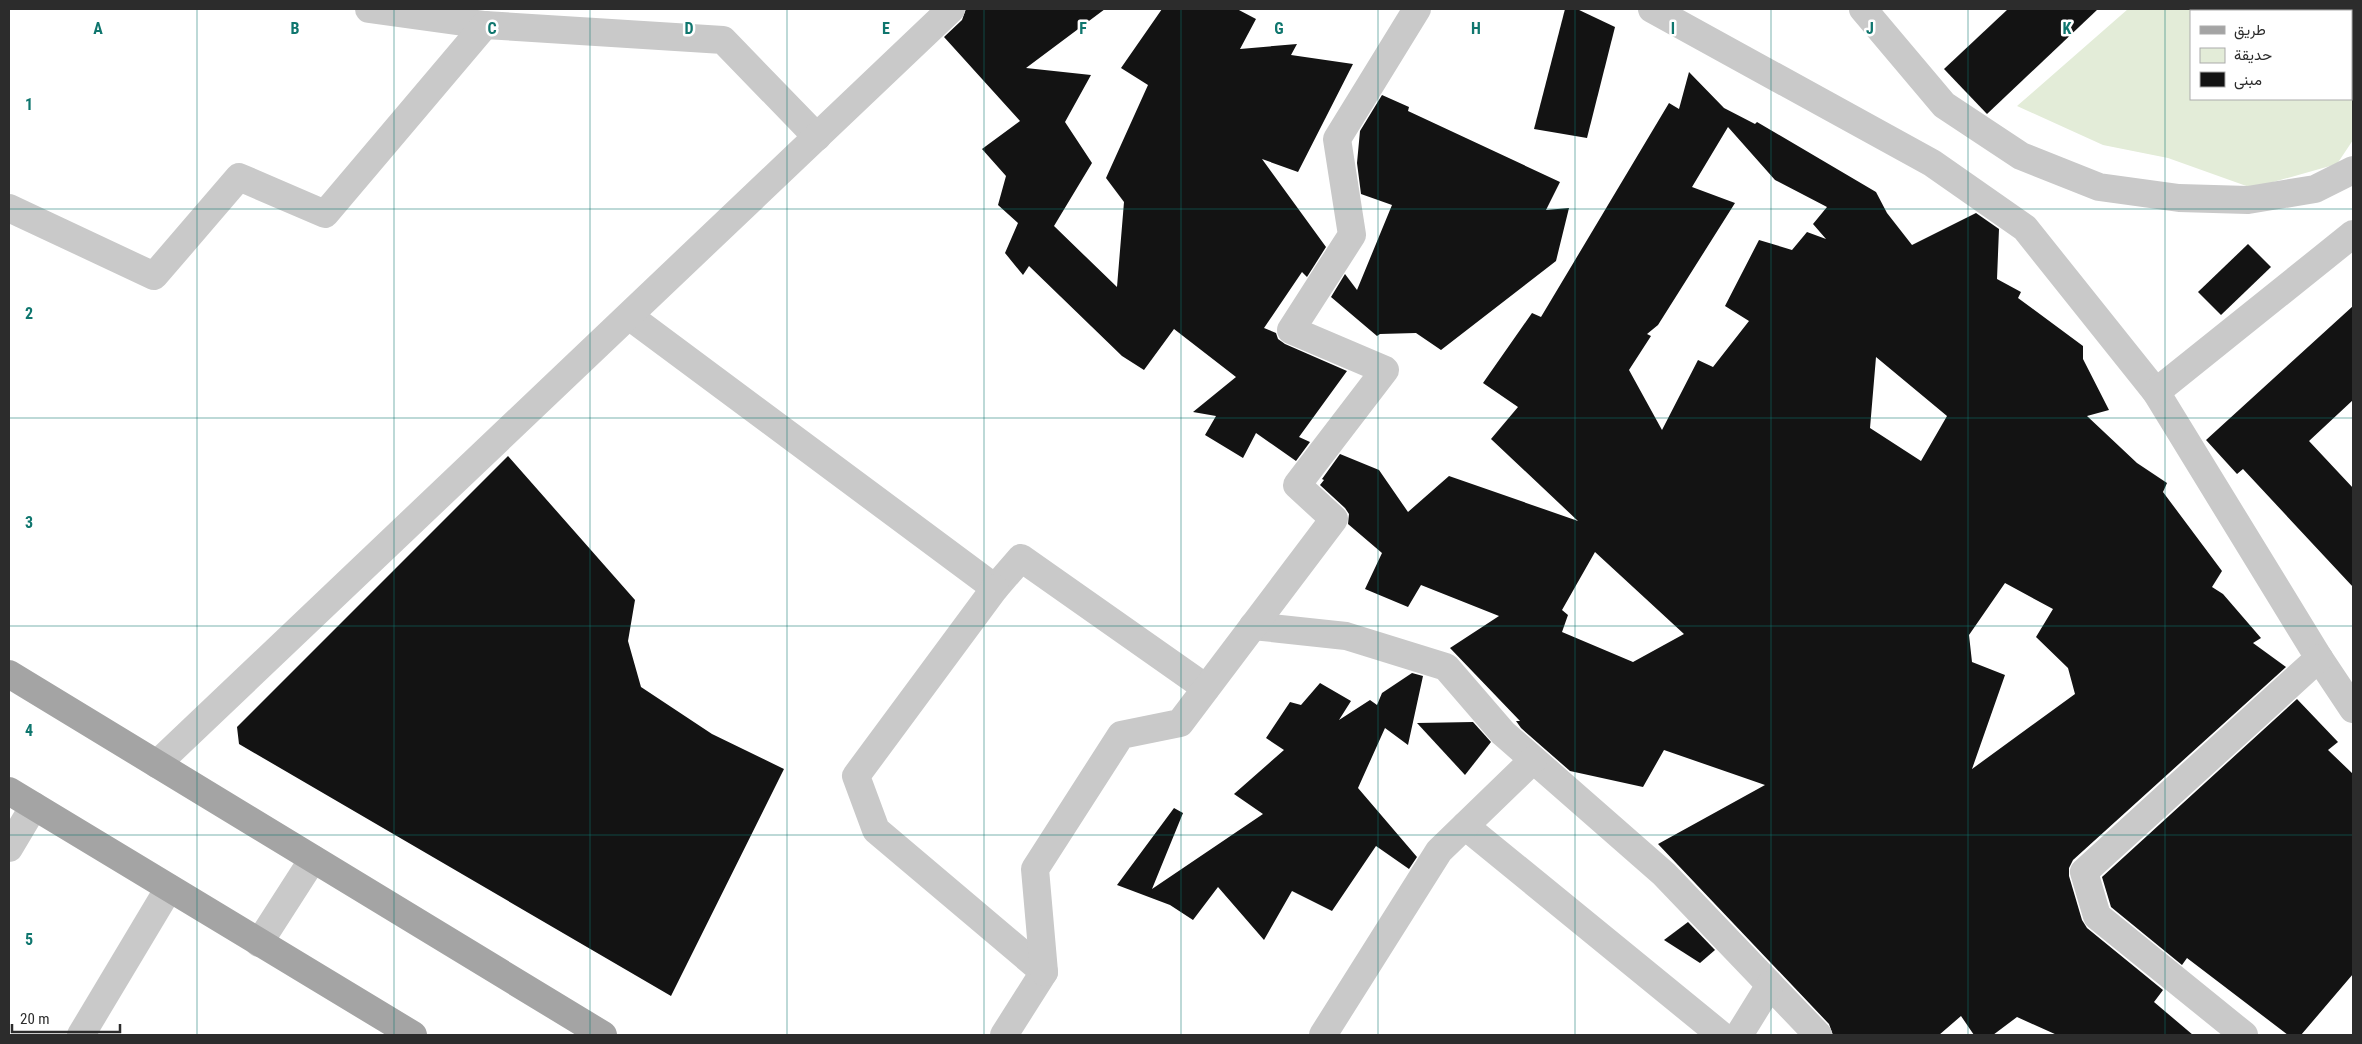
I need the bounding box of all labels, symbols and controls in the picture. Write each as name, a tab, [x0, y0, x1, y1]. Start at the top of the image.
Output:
legend	[2190, 10, 2352, 100]
text: A	[93, 19, 103, 38]
text: B	[291, 19, 300, 38]
text: C	[487, 19, 497, 38]
text: D	[684, 19, 694, 38]
text: E	[882, 19, 890, 38]
text: F	[1079, 19, 1087, 38]
text: G	[1274, 19, 1284, 38]
text: H	[1471, 19, 1481, 38]
text: I	[1671, 19, 1675, 38]
text: J	[1866, 19, 1874, 38]
text: K	[2063, 19, 2072, 38]
text: طريق	[2234, 21, 2266, 40]
text: حديقة	[2234, 46, 2272, 64]
text: مبنى	[2234, 71, 2262, 90]
text: 1	[25, 95, 33, 114]
text: 2	[25, 304, 33, 323]
text: 3	[25, 513, 33, 532]
text: 4	[25, 721, 33, 740]
text: 5	[25, 930, 33, 949]
scale bar	[12, 1002, 120, 1034]
text: 20 m	[20, 1010, 50, 1028]

